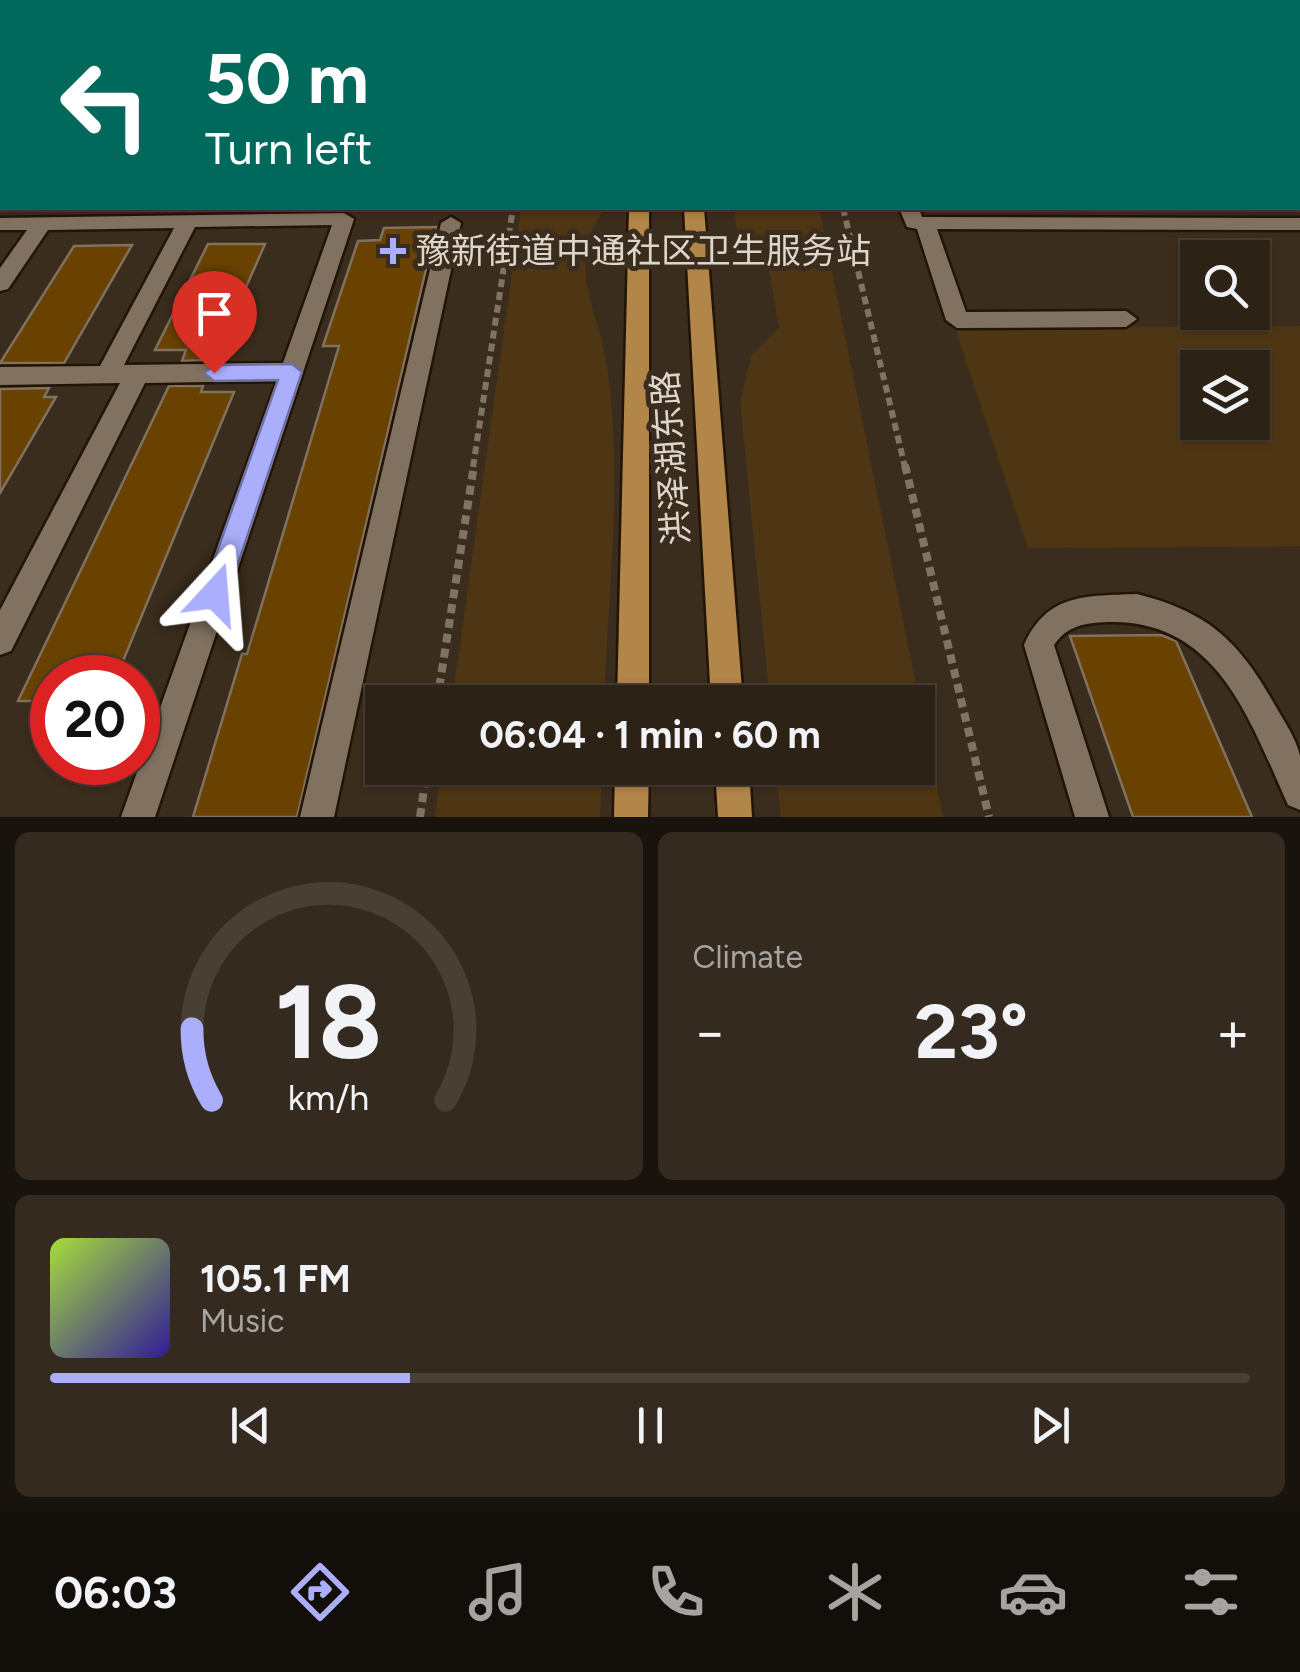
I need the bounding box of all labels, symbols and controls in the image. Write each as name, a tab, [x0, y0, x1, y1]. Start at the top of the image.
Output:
text: 50 m	[205, 36, 369, 121]
icon: left	[40, 40, 170, 170]
text: Turn left	[205, 121, 372, 175]
place label: 豫新街道中通社区卫生服务站	[416, 230, 871, 272]
marker: 豫新街道中通社区卫生服务站	[380, 238, 406, 264]
map controls	[1180, 240, 1270, 440]
button: search	[1180, 240, 1270, 330]
pin	[172, 271, 257, 374]
icon: arrive	[187, 286, 242, 341]
button: layers	[1180, 350, 1270, 440]
street label: 洪泽湖东路	[644, 369, 698, 547]
position arrow	[163, 542, 267, 646]
speed limit sign: 20	[30, 655, 160, 785]
text: 06:04 · 1 min · 60 m	[479, 712, 821, 758]
text: Climate	[693, 938, 803, 976]
text: 18	[275, 959, 383, 1084]
text: 23°	[915, 987, 1028, 1077]
text: −	[693, 999, 727, 1065]
text: +	[1216, 999, 1250, 1065]
text: km/h	[288, 1076, 370, 1119]
text: 105.1 FM	[200, 1256, 351, 1302]
text: Music	[200, 1302, 285, 1340]
icon: previous	[223, 1398, 278, 1453]
icon: pause	[623, 1398, 678, 1453]
icon: next	[1023, 1398, 1078, 1453]
icon: directions	[285, 1557, 355, 1627]
icon: music	[463, 1557, 533, 1627]
icon: phone	[641, 1557, 711, 1627]
icon: climate	[820, 1557, 890, 1627]
icon: car	[998, 1557, 1068, 1627]
icon: filters	[1176, 1557, 1246, 1627]
text: 06:03	[54, 1565, 177, 1619]

